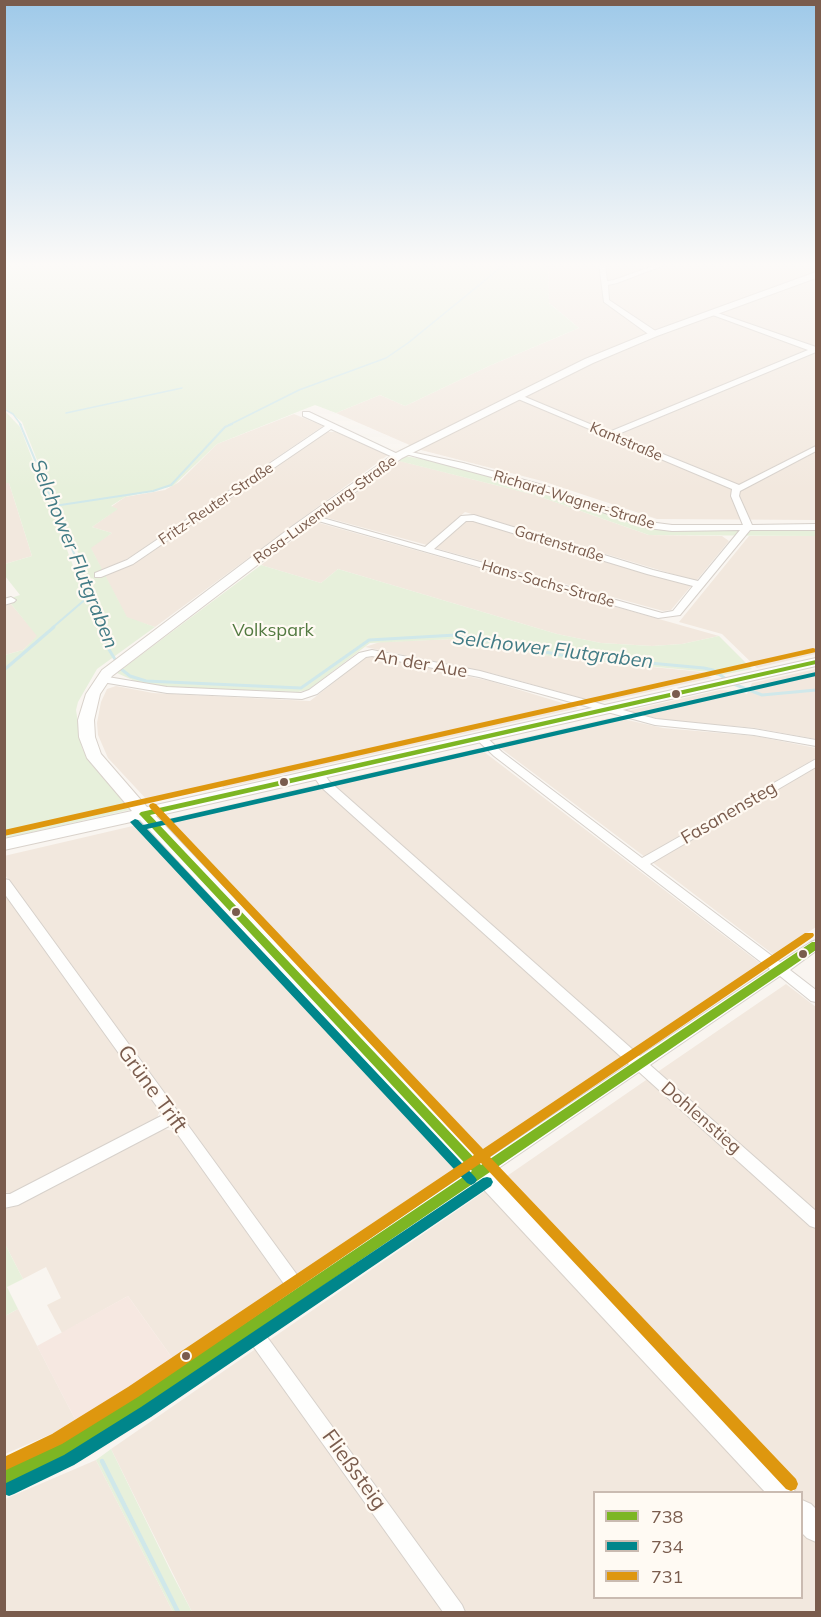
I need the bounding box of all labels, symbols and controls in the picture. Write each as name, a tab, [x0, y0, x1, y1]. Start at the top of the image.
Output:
street label: Kantstraße	[587, 419, 665, 465]
street label: Rosa-Luxemburg-Straße	[250, 452, 400, 568]
water label: Selchower Flutgraben	[25, 456, 123, 652]
street label: Fritz-Reuter-Straße	[155, 459, 277, 549]
street label: Richard-Wagner-Straße	[491, 467, 657, 533]
street label: Gartenstraße	[512, 522, 606, 566]
street label: Hans-Sachs-Straße	[479, 556, 617, 612]
park label: Volkspark	[232, 620, 314, 642]
water label: Selchower Flutgraben	[451, 626, 655, 674]
street label: An der Aue	[373, 645, 469, 683]
unlabelled marker	[670, 688, 682, 700]
unlabelled marker	[278, 776, 290, 788]
street label: Fasanensteg	[677, 777, 781, 849]
unlabelled marker	[230, 906, 242, 918]
unlabelled marker	[797, 948, 809, 960]
street label: Grüne Trift	[112, 1040, 192, 1138]
street label: Dohlenstieg	[657, 1077, 745, 1159]
unlabelled marker	[180, 1350, 192, 1362]
street label: Fließsteig	[316, 1425, 392, 1515]
legend	[593, 1491, 803, 1599]
text: 738	[651, 1505, 683, 1528]
text: 734	[651, 1535, 683, 1558]
text: 731	[651, 1565, 683, 1588]

